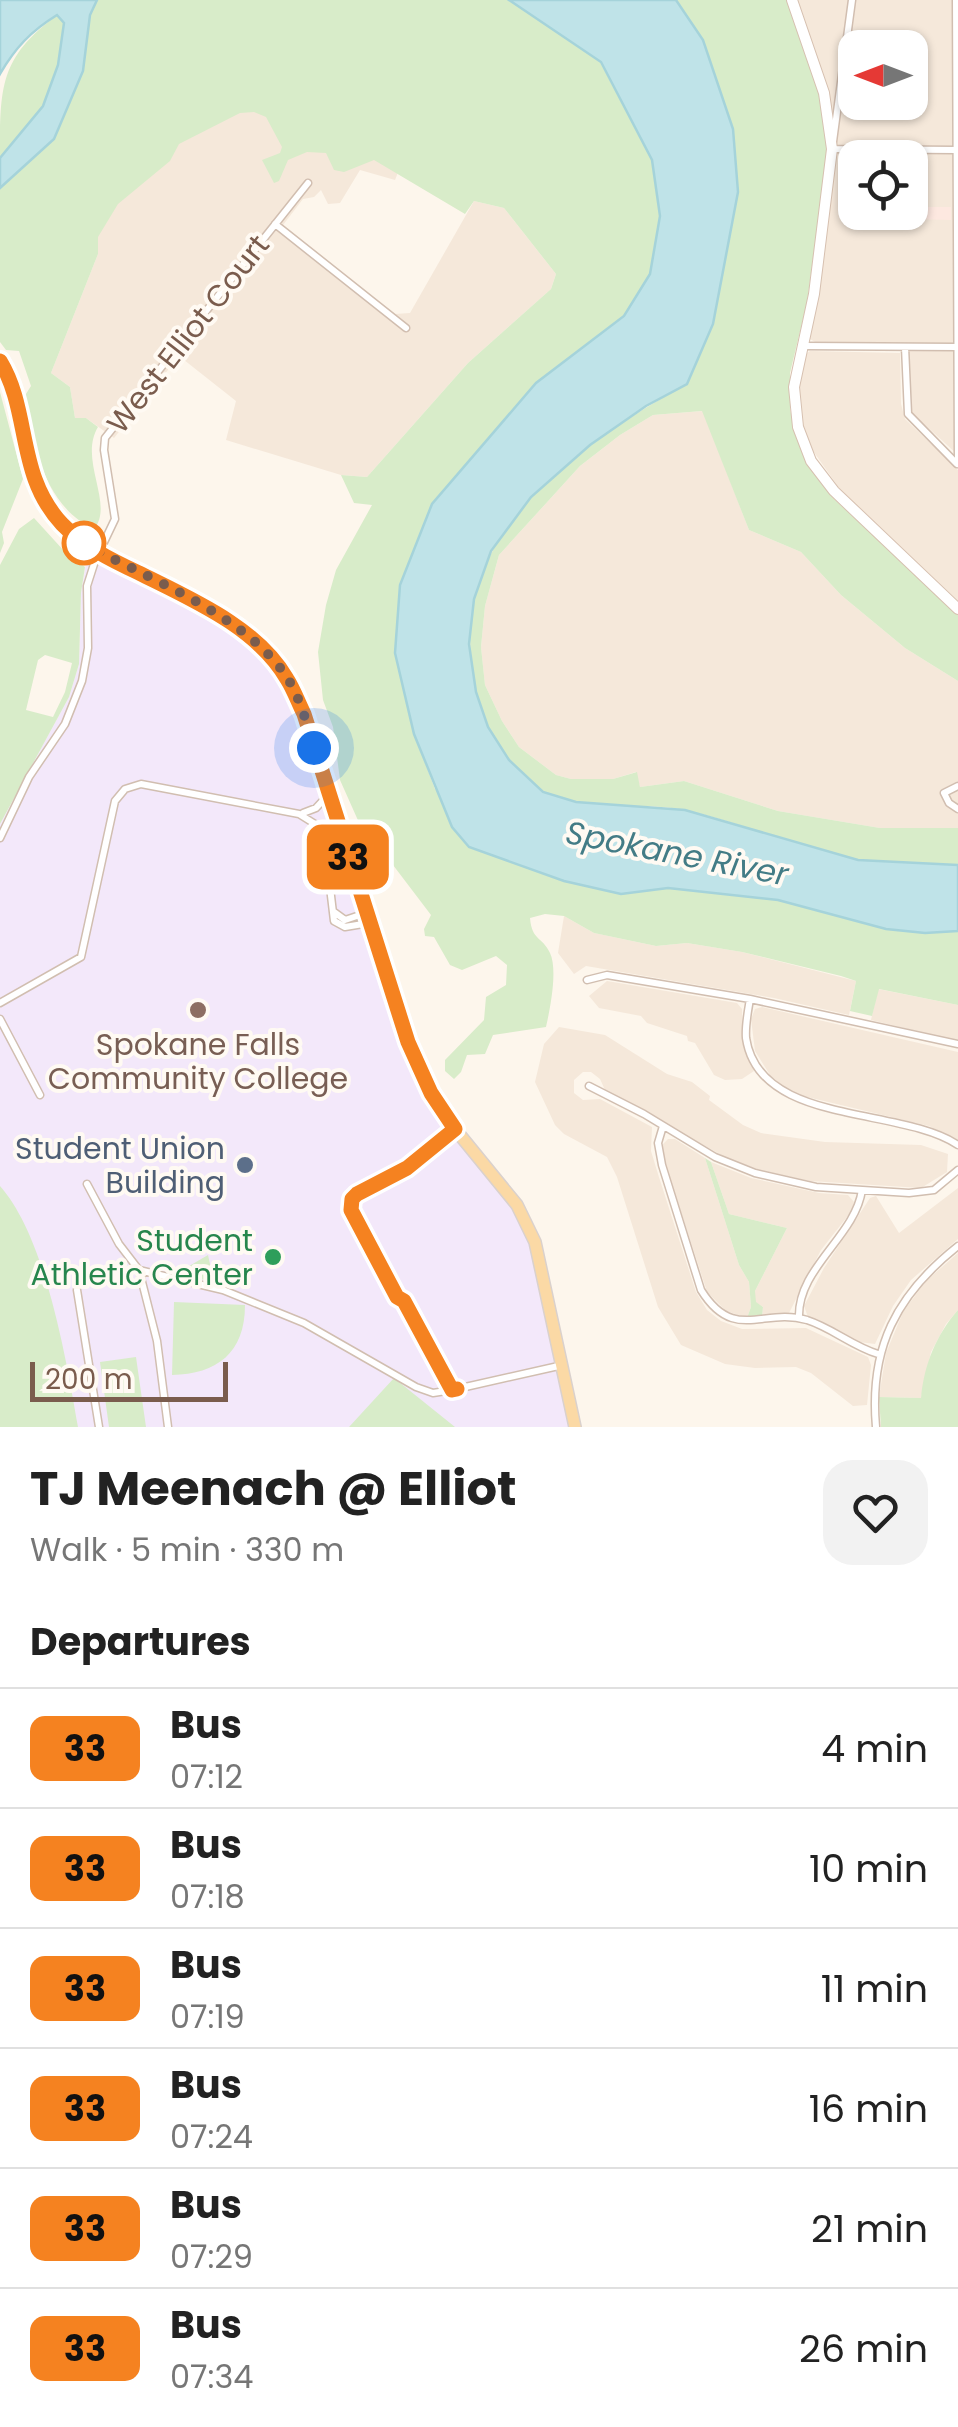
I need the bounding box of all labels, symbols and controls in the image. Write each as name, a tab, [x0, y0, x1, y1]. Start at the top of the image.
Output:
north arrow	[838, 30, 928, 120]
map controls	[838, 30, 928, 230]
button: locate	[838, 140, 928, 230]
street label: West Elliot Court	[97, 225, 279, 443]
unlabelled marker	[63, 522, 105, 564]
your location	[289, 723, 339, 773]
water label: Spokane River	[562, 809, 793, 897]
line badge: 33	[303, 824, 393, 890]
text: 33	[327, 833, 369, 882]
marker: Spokane Falls Community College	[187, 999, 209, 1021]
place label: Spokane Falls Community College	[48, 1023, 348, 1100]
place label: Student Union Building	[15, 1127, 225, 1204]
marker: Student Union Building	[234, 1154, 256, 1176]
place label: Student Athletic Center	[30, 1219, 253, 1296]
marker: Student Athletic Center	[262, 1246, 284, 1268]
scale bar	[30, 1357, 228, 1402]
text: 200 m	[45, 1360, 133, 1399]
text: TJ Meenach @ Elliot	[30, 1455, 517, 1522]
button: heart	[823, 1460, 928, 1565]
text: Walk · 5 min · 330 m	[30, 1527, 344, 1572]
text: Departures	[30, 1615, 251, 1668]
text: Bus	[170, 1698, 242, 1751]
text: 4 min	[821, 1722, 928, 1775]
text: 33	[64, 1724, 106, 1773]
text: 07:12	[170, 1754, 243, 1799]
text: Bus	[170, 1818, 242, 1871]
text: 10 min	[809, 1842, 928, 1895]
text: 33	[64, 1844, 106, 1893]
text: 07:18	[170, 1874, 245, 1919]
text: Bus	[170, 1938, 242, 1991]
text: 11 min	[821, 1962, 928, 2015]
text: 33	[64, 1964, 106, 2013]
text: 07:19	[170, 1994, 245, 2039]
text: Bus	[170, 2058, 242, 2111]
text: 16 min	[809, 2082, 928, 2135]
text: 33	[64, 2084, 106, 2133]
text: 07:24	[170, 2114, 253, 2159]
text: Bus	[170, 2178, 242, 2231]
text: 21 min	[811, 2202, 928, 2255]
text: 33	[64, 2204, 106, 2253]
text: 07:29	[170, 2234, 253, 2279]
text: Bus	[170, 2298, 242, 2351]
text: 26 min	[799, 2322, 928, 2375]
text: 33	[64, 2324, 106, 2373]
text: 07:34	[170, 2354, 253, 2399]

